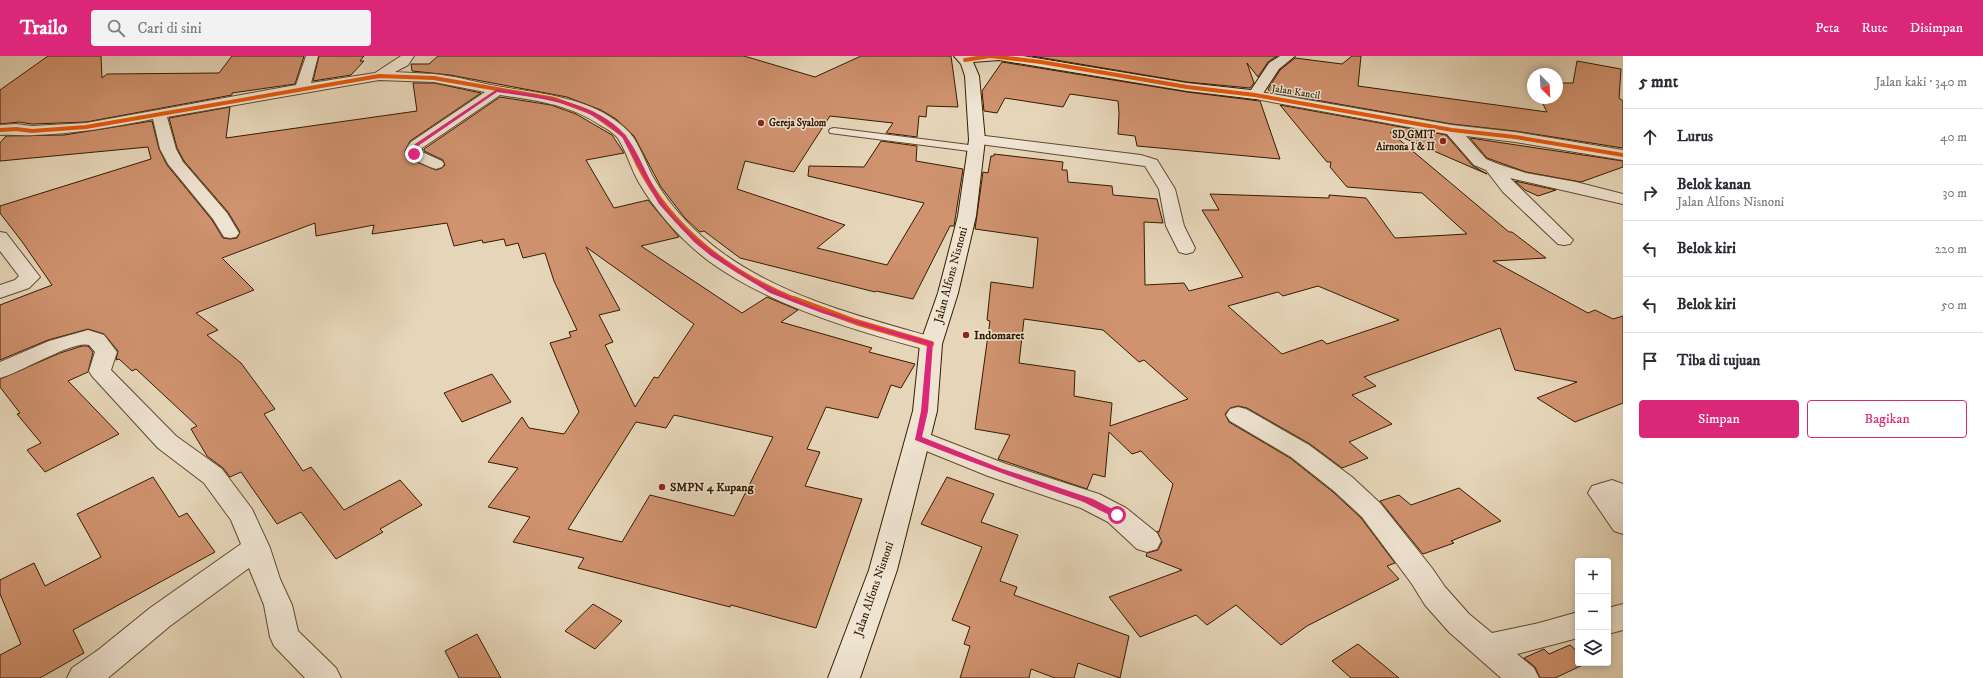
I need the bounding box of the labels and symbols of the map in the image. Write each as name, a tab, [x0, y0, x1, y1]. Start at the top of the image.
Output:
north arrow	[1527, 68, 1563, 104]
street label: Jalan Kancil	[1270, 82, 1321, 102]
place label: Gereja Syalom	[769, 117, 827, 130]
marker: Gereja Syalom	[756, 118, 766, 128]
place label: SD GMIT Airnona I & II	[1375, 129, 1435, 153]
marker: SD GMIT Airnona I & II	[1438, 136, 1448, 146]
route end	[405, 145, 423, 163]
street label: Jalan Alfons Nisnoni	[931, 225, 971, 326]
place label: Indomaret	[974, 328, 1025, 343]
marker: Indomaret	[961, 330, 971, 340]
place label: SMPN 4 Kupang	[670, 480, 755, 495]
marker: SMPN 4 Kupang	[657, 482, 667, 492]
route start	[1108, 506, 1126, 524]
street label: Jalan Alfons Nisnoni	[850, 540, 897, 639]

